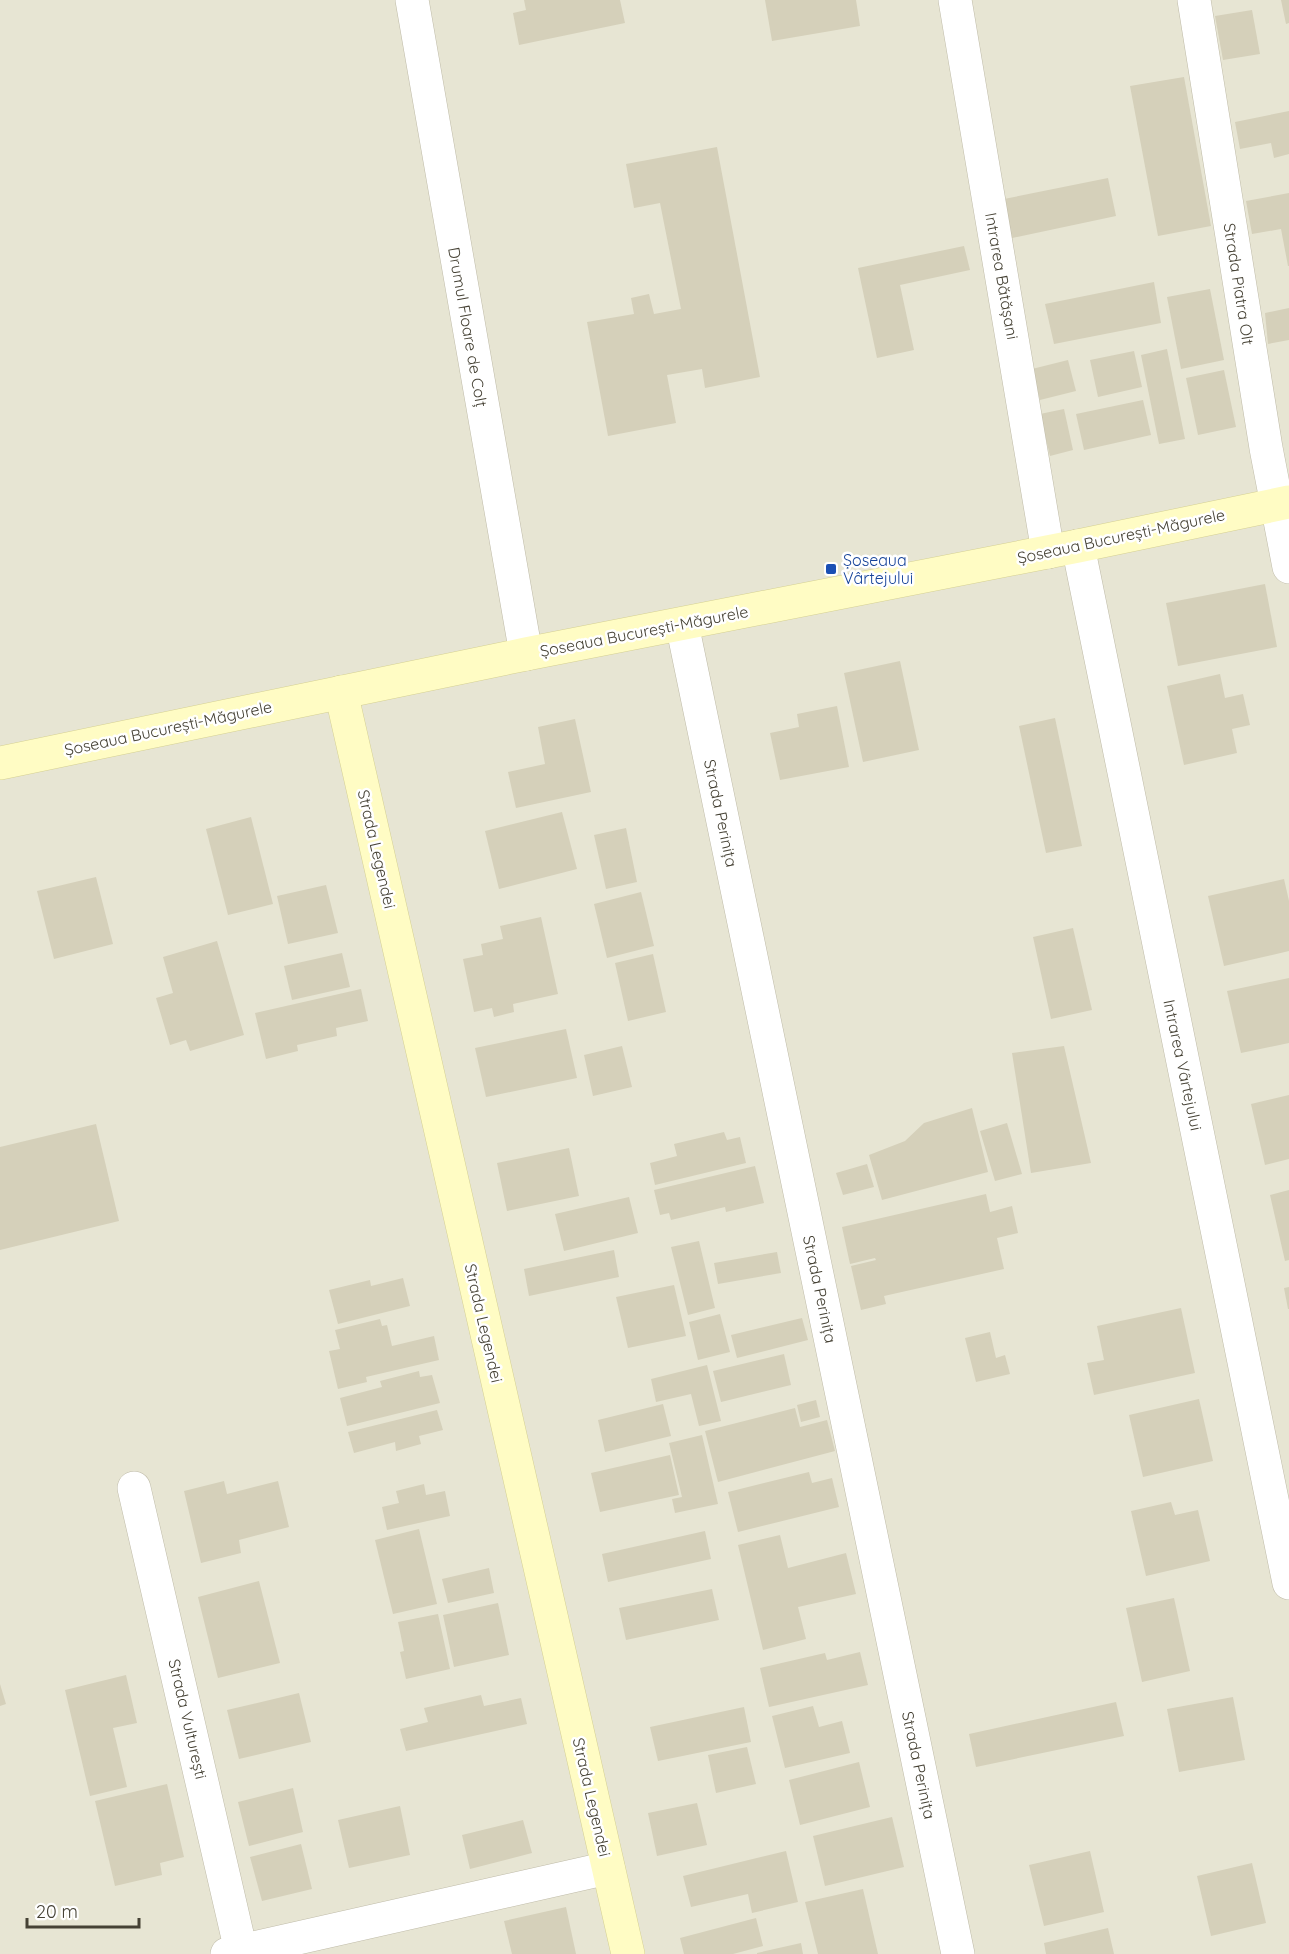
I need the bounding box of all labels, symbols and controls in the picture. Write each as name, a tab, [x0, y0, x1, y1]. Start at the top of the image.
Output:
street label: Intrarea Bătășani	[981, 211, 1023, 341]
street label: Strada Piatra Olt	[1219, 222, 1259, 346]
street label: Drumul Floare de Colț	[444, 246, 492, 408]
street label: Șoseaua București-Măgurele	[1015, 504, 1227, 568]
place label: Șoseaua Vârtejului	[843, 550, 913, 588]
marker: Șoseaua Vârtejului	[824, 562, 838, 576]
street label: Șoseaua București-Măgurele	[538, 601, 750, 661]
street label: Șoseaua București-Măgurele	[62, 696, 274, 760]
street label: Strada Perinița	[700, 757, 742, 869]
street label: Strada Legendei	[354, 788, 400, 910]
street label: Intrarea Vârtejului	[1159, 998, 1207, 1132]
street label: Strada Perinița	[799, 1233, 841, 1345]
street label: Strada Legendei	[461, 1262, 507, 1384]
street label: Strada Vulturești	[164, 1657, 212, 1781]
street label: Strada Perinița	[898, 1709, 940, 1821]
street label: Strada Legendei	[569, 1736, 615, 1858]
scale bar	[27, 1891, 140, 1929]
text: 20 m	[36, 1900, 78, 1923]

